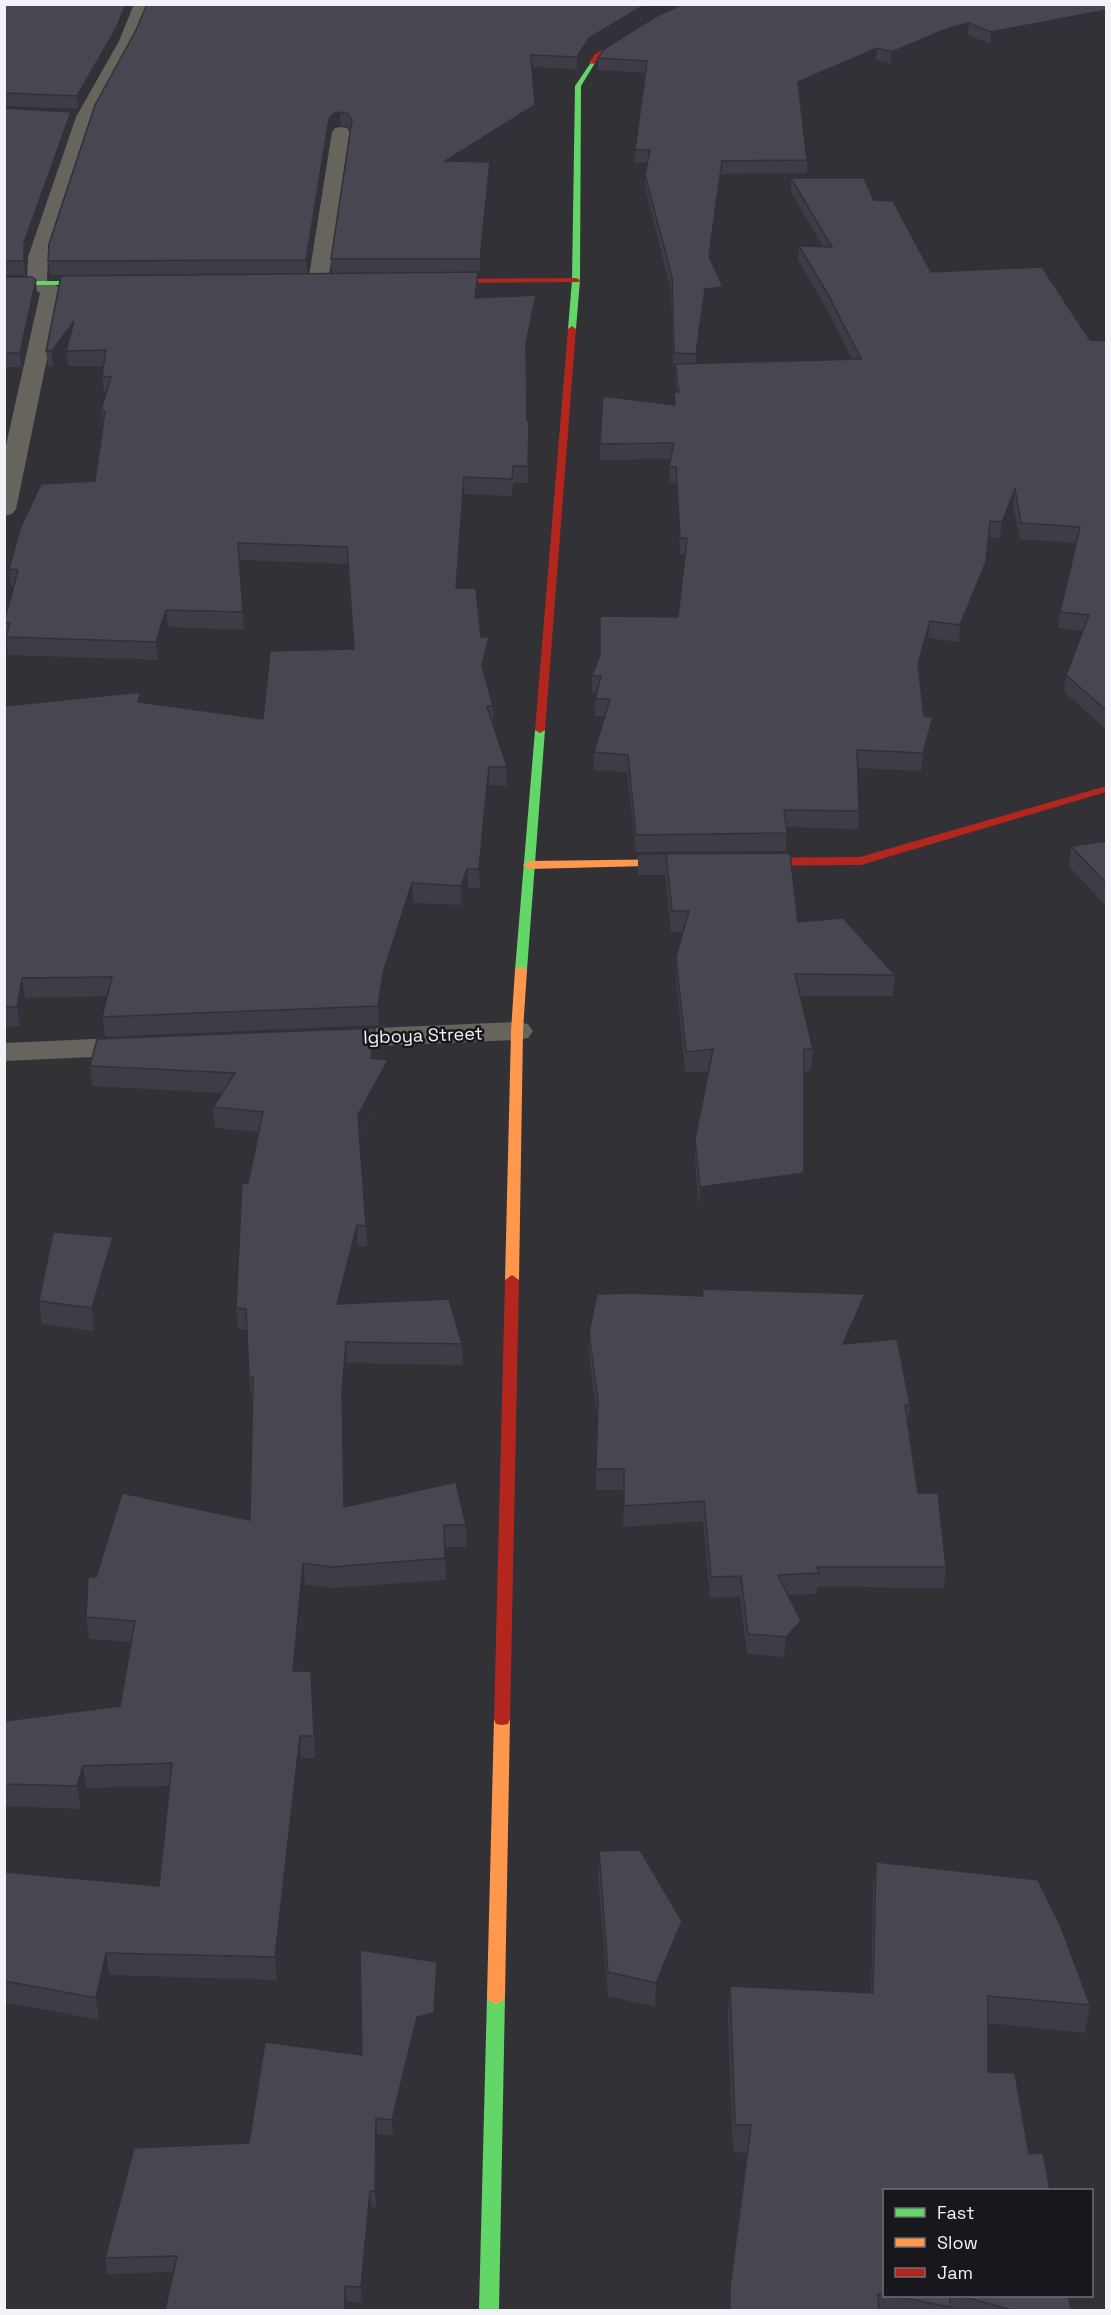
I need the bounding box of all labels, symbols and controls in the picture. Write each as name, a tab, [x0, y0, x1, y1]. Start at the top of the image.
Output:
street label: Igboya Street	[363, 1021, 483, 1049]
legend	[883, 2189, 1093, 2297]
text: Fast	[937, 2201, 974, 2224]
text: Slow	[937, 2231, 978, 2254]
text: Jam	[937, 2261, 973, 2284]

